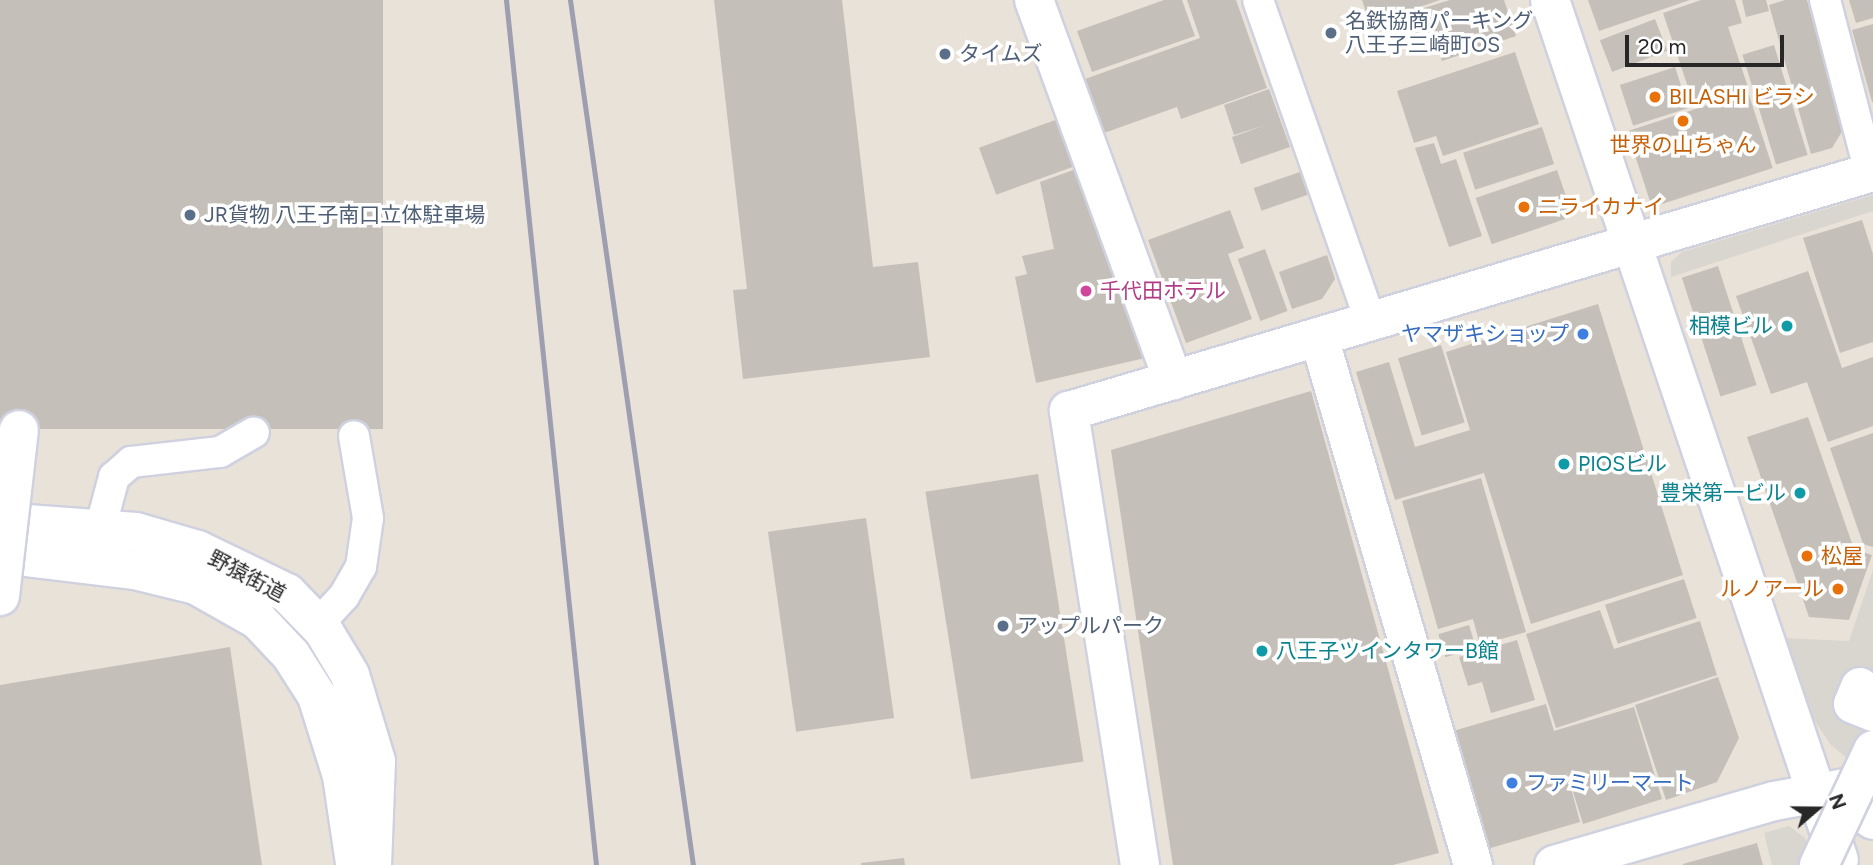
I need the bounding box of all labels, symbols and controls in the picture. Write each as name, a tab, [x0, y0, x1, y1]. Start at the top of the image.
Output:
place label: 名鉄協商パーキング 八王子三崎町OS	[1345, 8, 1534, 58]
scale bar	[1628, 21, 1787, 65]
marker: 名鉄協商パーキング 八王子三崎町OS	[1323, 25, 1339, 41]
text: 20 m	[1638, 34, 1686, 59]
place label: タイムズ	[959, 41, 1043, 67]
marker: タイムズ	[937, 46, 953, 62]
place label: BILASHI ビラシ	[1669, 84, 1815, 110]
marker: BILASHI ビラシ	[1647, 89, 1663, 105]
marker: 世界の山ちゃん	[1675, 113, 1691, 129]
place label: 世界の山ちゃん	[1610, 132, 1756, 158]
place label: ニライカナイ	[1538, 194, 1664, 220]
marker: ニライカナイ	[1516, 199, 1532, 215]
place label: JR貨物 八王子南口立体駐車場	[204, 202, 485, 228]
marker: JR貨物 八王子南口立体駐車場	[182, 207, 198, 223]
place label: 千代田ホテル	[1100, 278, 1226, 304]
marker: 千代田ホテル	[1078, 283, 1094, 299]
place label: 相模ビル	[1689, 313, 1773, 339]
marker: 相模ビル	[1779, 318, 1795, 334]
place label: ヤマザキショップ	[1401, 321, 1569, 347]
marker: ヤマザキショップ	[1575, 326, 1591, 342]
place label: PIOSビル	[1578, 451, 1667, 477]
marker: PIOSビル	[1556, 456, 1572, 472]
place label: 豊栄第一ビル	[1660, 480, 1786, 506]
marker: 豊栄第一ビル	[1792, 485, 1808, 501]
place label: 松屋	[1821, 543, 1863, 569]
street label: 野猿街道	[204, 545, 290, 607]
marker: 松屋	[1799, 548, 1815, 564]
place label: ルノアール	[1720, 576, 1824, 602]
marker: ルノアール	[1830, 581, 1846, 597]
place label: アップルパーク	[1017, 613, 1164, 639]
marker: アップルパーク	[995, 618, 1011, 634]
place label: 八王子ツインタワーB館	[1276, 638, 1499, 664]
marker: 八王子ツインタワーB館	[1254, 643, 1270, 659]
place label: ファミリーマート	[1526, 770, 1694, 796]
north arrow	[1782, 774, 1852, 844]
marker: ファミリーマート	[1504, 775, 1520, 791]
text: N	[1824, 791, 1851, 812]

